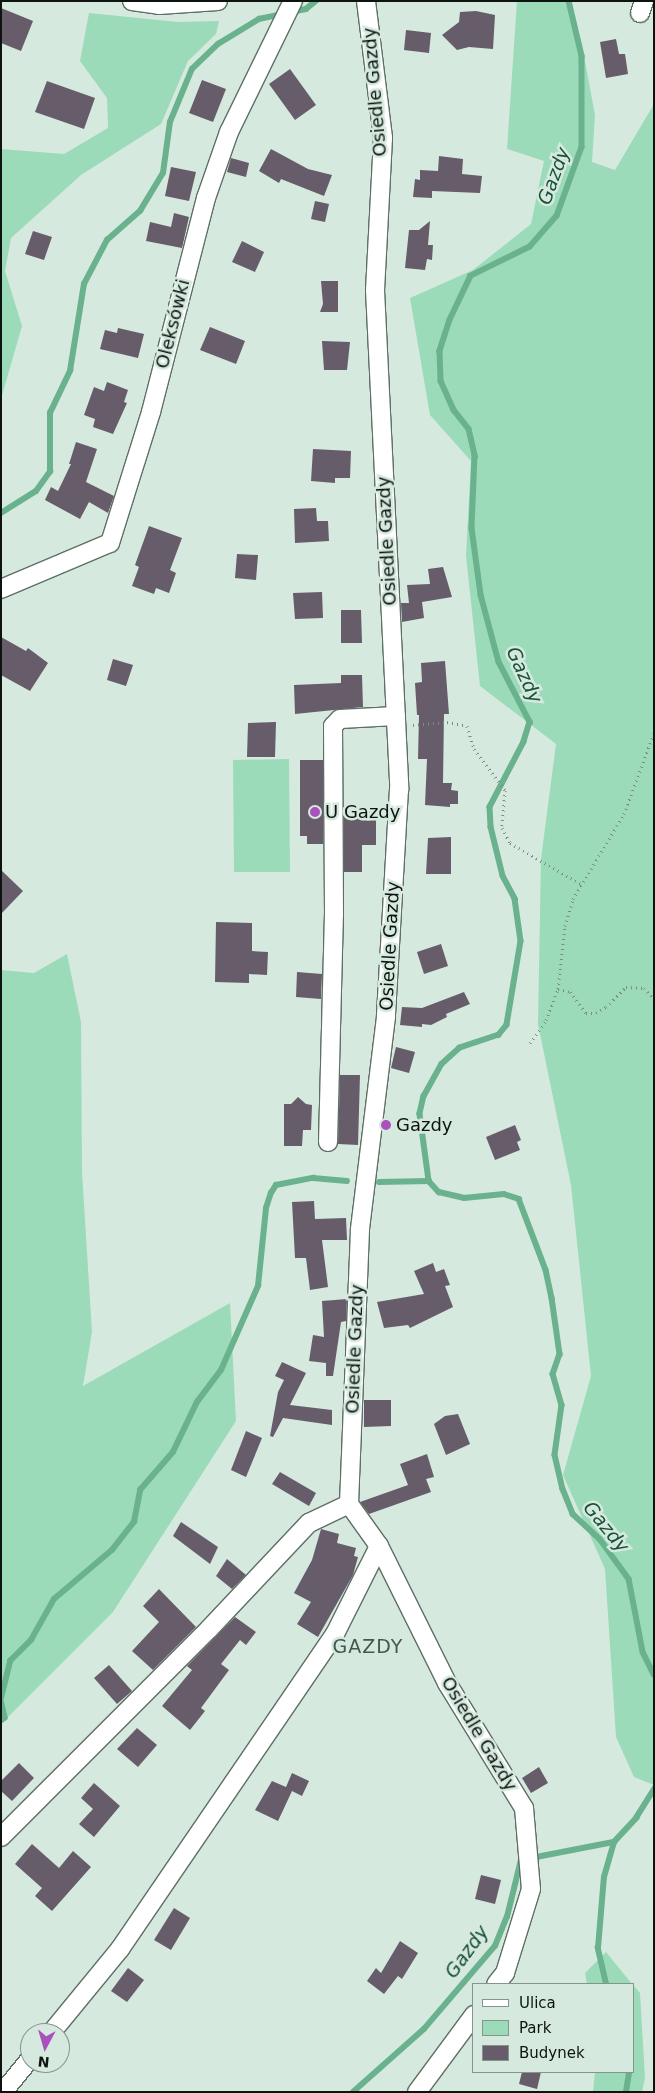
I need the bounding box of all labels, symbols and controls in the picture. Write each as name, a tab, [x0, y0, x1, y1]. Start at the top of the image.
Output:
street label: Osiedle Gazdy	[359, 27, 391, 157]
water label: Gazdy	[533, 144, 575, 208]
street label: Oleksówki	[151, 277, 195, 371]
street label: Osiedle Gazdy	[373, 476, 401, 606]
water label: Gazdy	[501, 643, 547, 707]
place label: U Gazdy	[325, 801, 400, 823]
marker: U Gazdy	[309, 806, 321, 818]
street label: Osiedle Gazdy	[376, 881, 404, 1011]
place label: Gazdy	[396, 1114, 453, 1136]
marker: Gazdy	[380, 1119, 392, 1131]
street label: Osiedle Gazdy	[342, 1284, 368, 1414]
water label: Gazdy	[578, 1497, 634, 1557]
district label: GAZDY	[332, 1636, 404, 1658]
street label: Osiedle Gazdy	[436, 1673, 522, 1795]
water label: Gazdy	[440, 1921, 494, 1983]
legend	[472, 1983, 635, 2073]
text: Ulica	[519, 1994, 556, 2012]
text: Park	[519, 2019, 551, 2037]
north arrow	[20, 2023, 70, 2073]
text: Budynek	[519, 2044, 585, 2062]
text: N	[37, 2053, 50, 2070]

